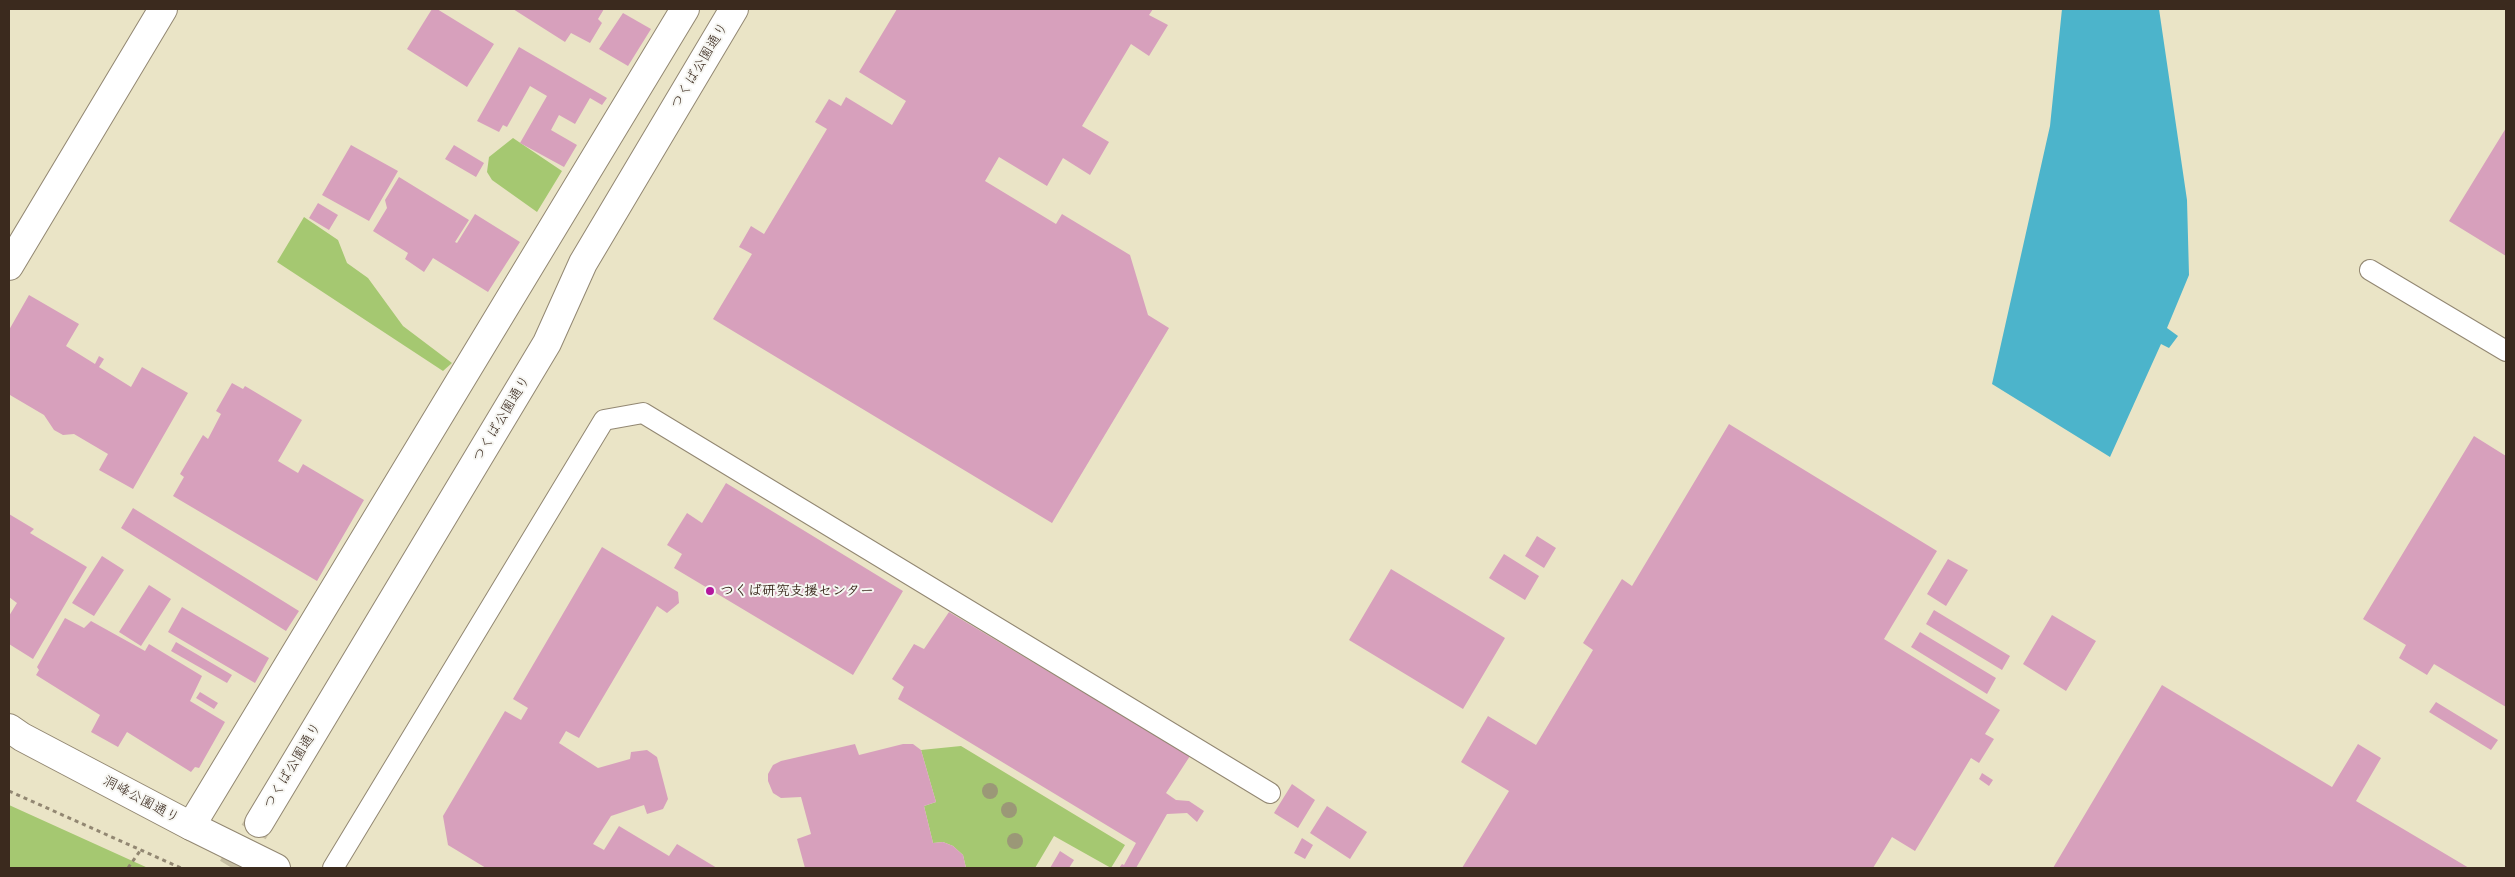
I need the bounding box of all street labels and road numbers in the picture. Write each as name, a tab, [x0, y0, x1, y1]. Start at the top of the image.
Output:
street label: つくば公園通り	[668, 20, 732, 112]
street label: つくば公園通り	[470, 373, 534, 465]
street label: つくば公園通り	[261, 720, 325, 812]
street label: 洞峰公園通り	[100, 773, 182, 827]

